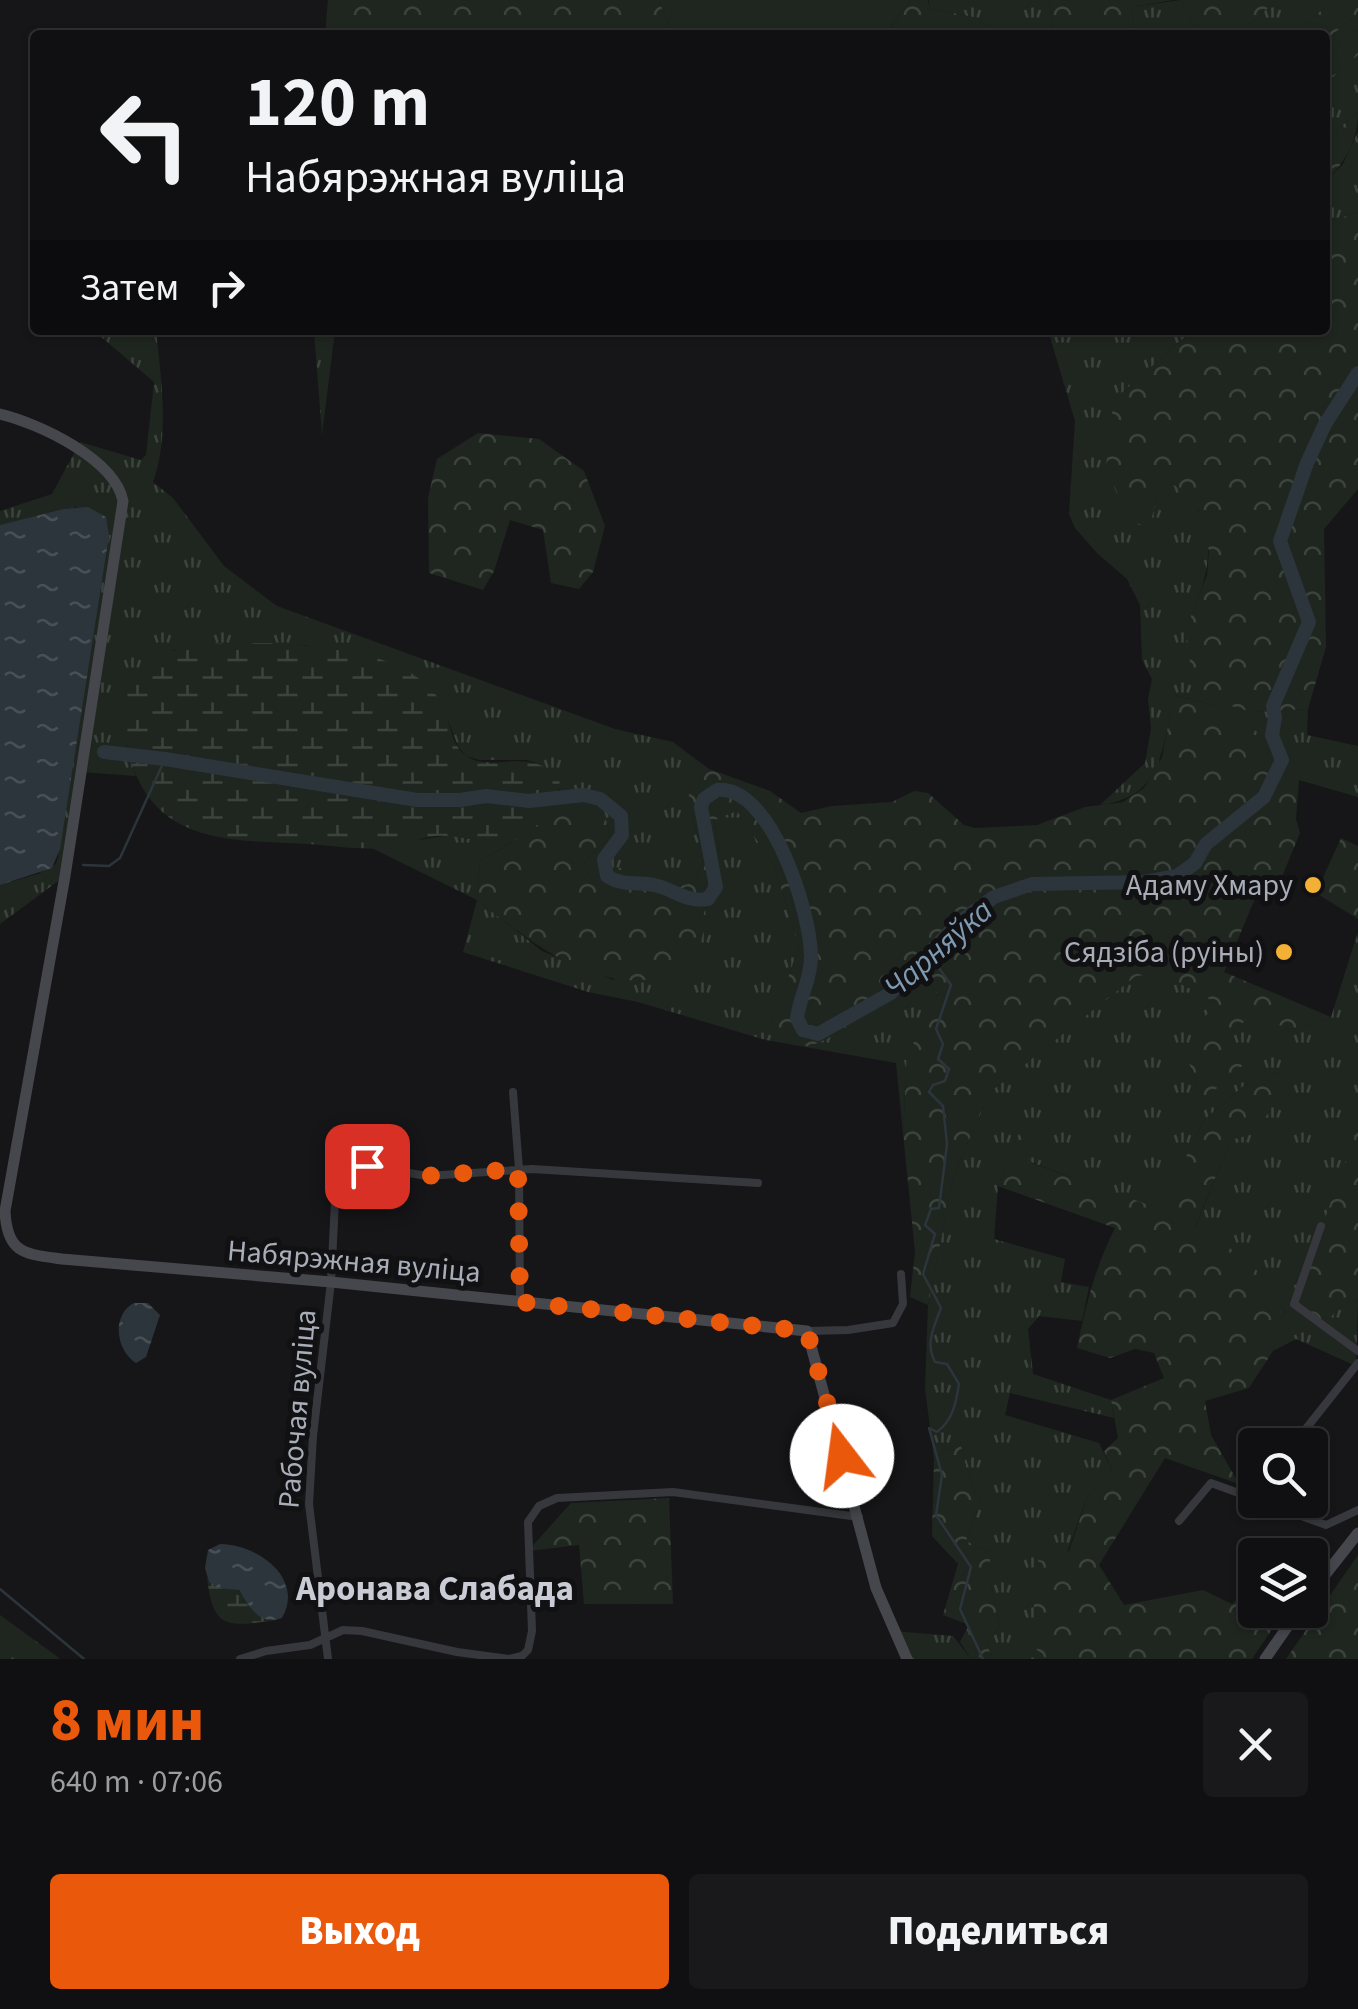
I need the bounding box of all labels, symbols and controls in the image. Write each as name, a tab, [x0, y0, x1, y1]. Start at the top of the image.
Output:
text: 120 m	[245, 53, 430, 153]
icon: left	[80, 70, 210, 200]
text: Набярэжная вуліца	[245, 146, 626, 210]
icon: right	[199, 260, 254, 315]
text: Затем	[80, 261, 179, 315]
place label: Адаму Хмару	[1126, 864, 1293, 907]
marker: Адаму Хмару	[1302, 874, 1324, 896]
water label: Чарняўка	[874, 888, 1003, 1009]
place label: Сядзіба (руіны)	[1064, 931, 1264, 974]
marker: Сядзіба (руіны)	[1273, 941, 1295, 963]
pin	[325, 1124, 410, 1209]
icon: arrive	[340, 1139, 395, 1194]
street label: Набярэжная вуліца	[226, 1229, 482, 1294]
street label: Рабочая вуліца	[267, 1308, 328, 1510]
position arrow	[790, 1404, 894, 1508]
map controls	[1238, 1428, 1328, 1628]
button: search	[1238, 1428, 1328, 1518]
button: layers	[1238, 1538, 1328, 1628]
district label: Аронава Слабада	[295, 1564, 574, 1614]
text: 8 мин	[50, 1679, 204, 1764]
button: close	[1203, 1692, 1308, 1797]
text: 640 m · 07:06	[50, 1759, 223, 1805]
button: Выход	[50, 1874, 669, 1989]
button: Поделиться	[689, 1874, 1308, 1989]

